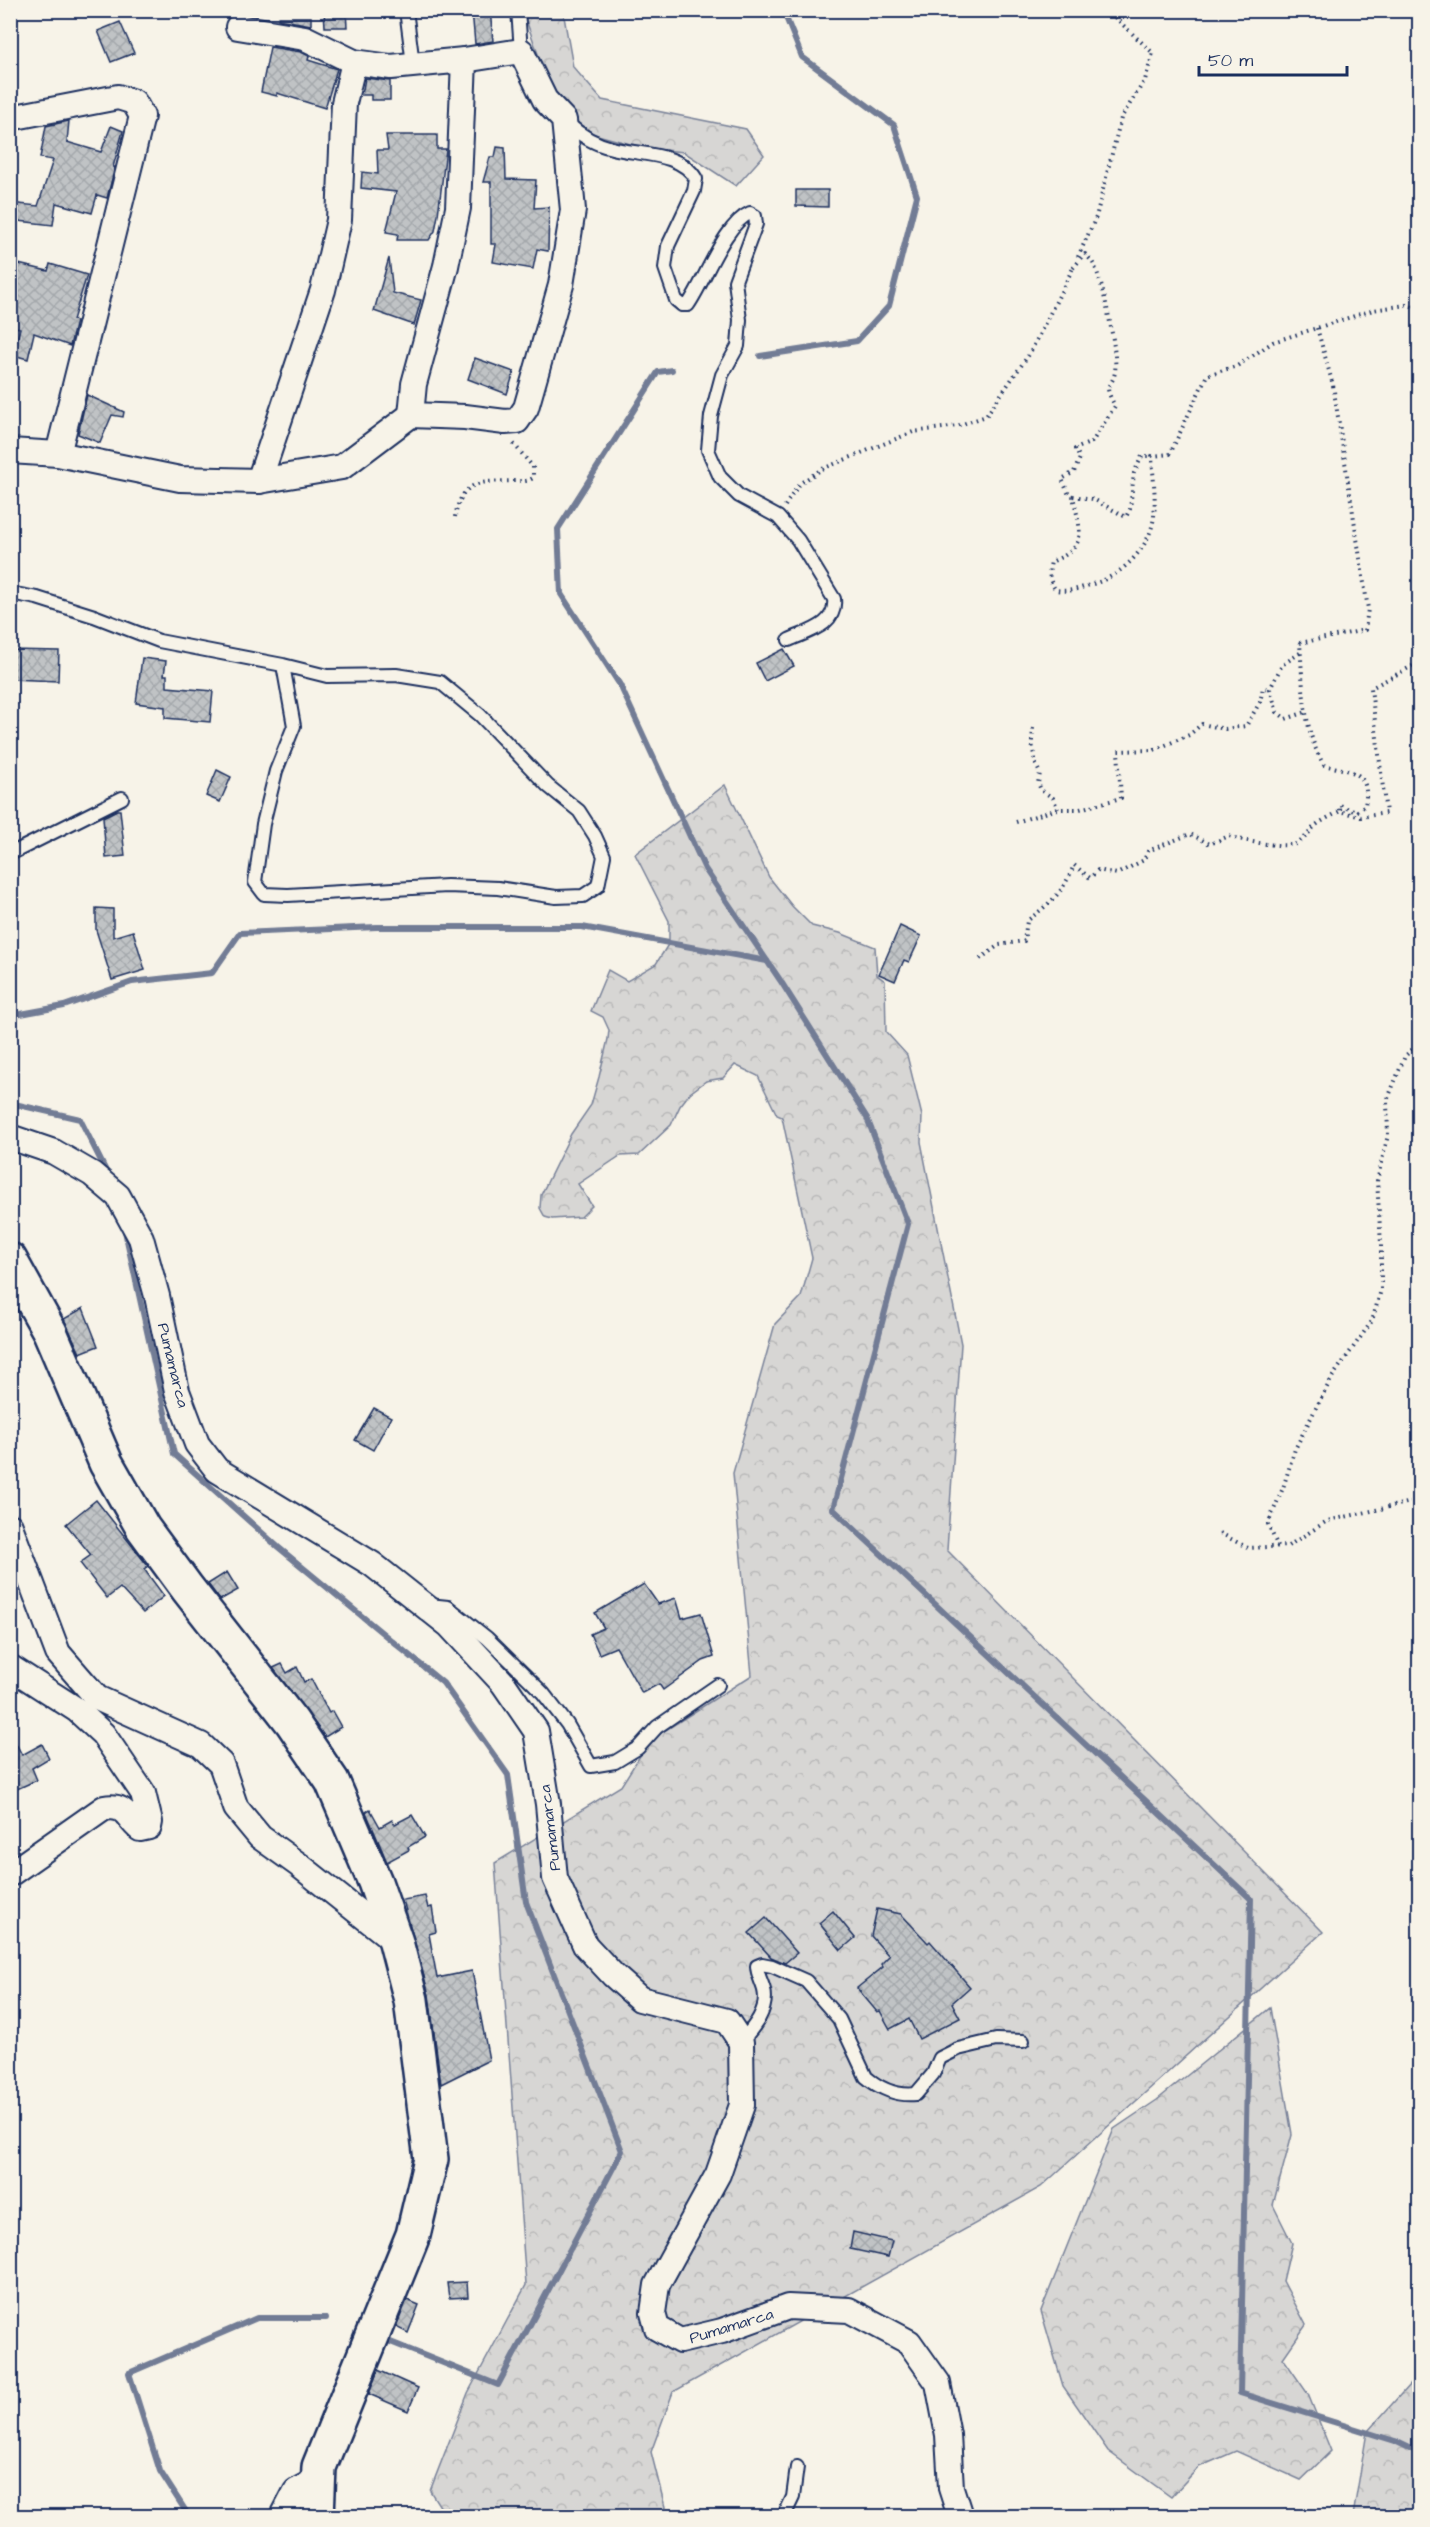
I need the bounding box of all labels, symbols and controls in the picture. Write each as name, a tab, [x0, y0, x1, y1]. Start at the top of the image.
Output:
scale bar	[1199, 39, 1348, 77]
text: 50 m	[1208, 48, 1253, 73]
street label: Pumamarca	[152, 1321, 194, 1410]
street label: Pumamarca	[534, 1784, 566, 1872]
street label: Pumamarca	[687, 2303, 776, 2349]

